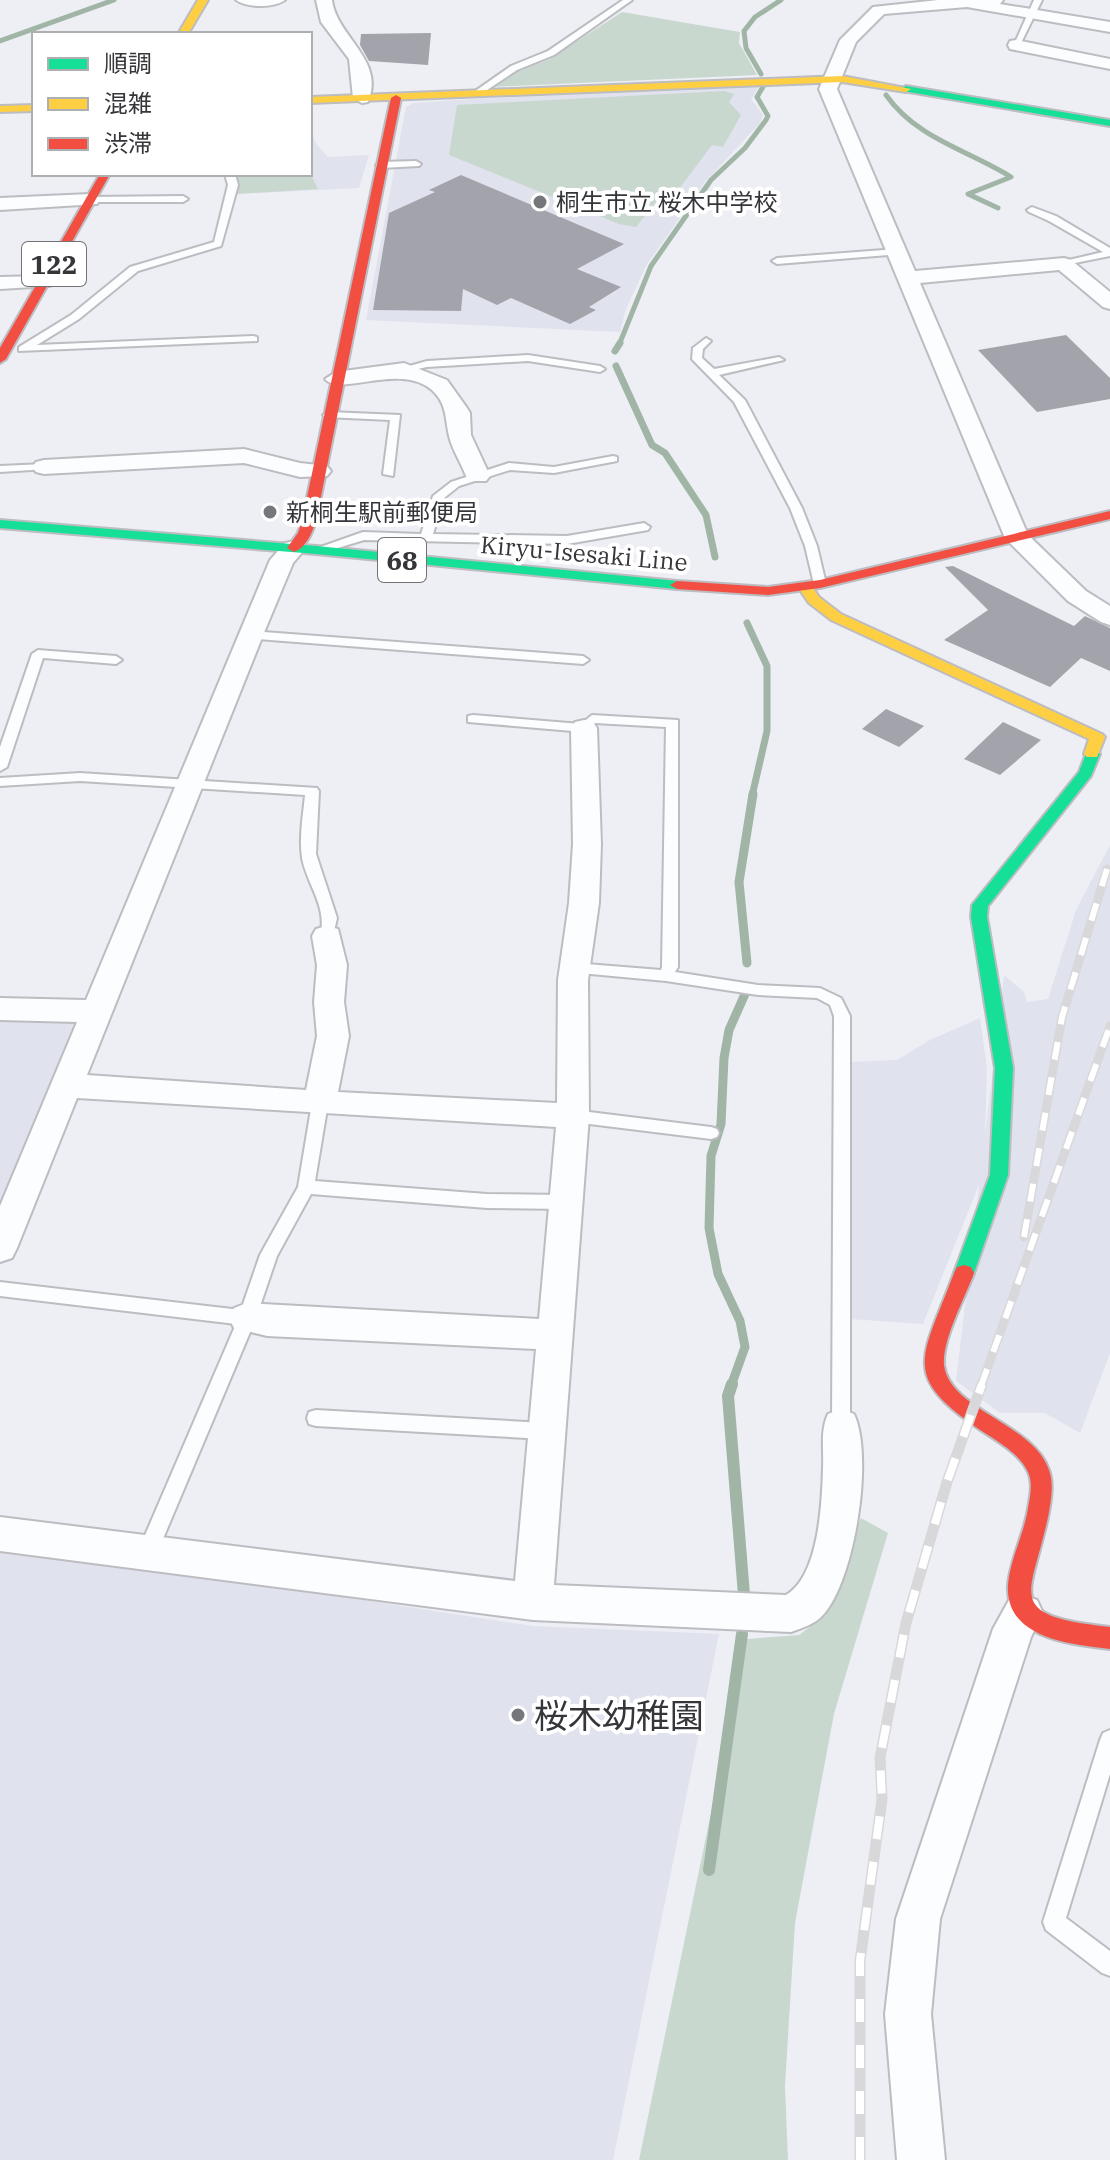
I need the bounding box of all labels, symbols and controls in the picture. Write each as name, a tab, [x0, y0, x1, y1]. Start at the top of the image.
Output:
legend	[32, 32, 312, 176]
text: 順調	[104, 47, 152, 79]
text: 混雑	[104, 87, 152, 119]
text: 渋滞	[104, 127, 152, 159]
place label: 桐生市立 桜木中学校	[556, 186, 778, 218]
marker: 桐生市立 桜木中学校	[531, 193, 549, 211]
road number: 122	[22, 242, 86, 286]
place label: 新桐生駅前郵便局	[286, 496, 478, 528]
marker: 新桐生駅前郵便局	[261, 503, 279, 521]
street label: Kiryu-Isesaki Line	[479, 528, 689, 578]
road number: 68	[378, 538, 426, 582]
place label: 桜木幼稚園	[534, 1693, 704, 1737]
marker: 桜木幼稚園	[509, 1706, 527, 1724]

